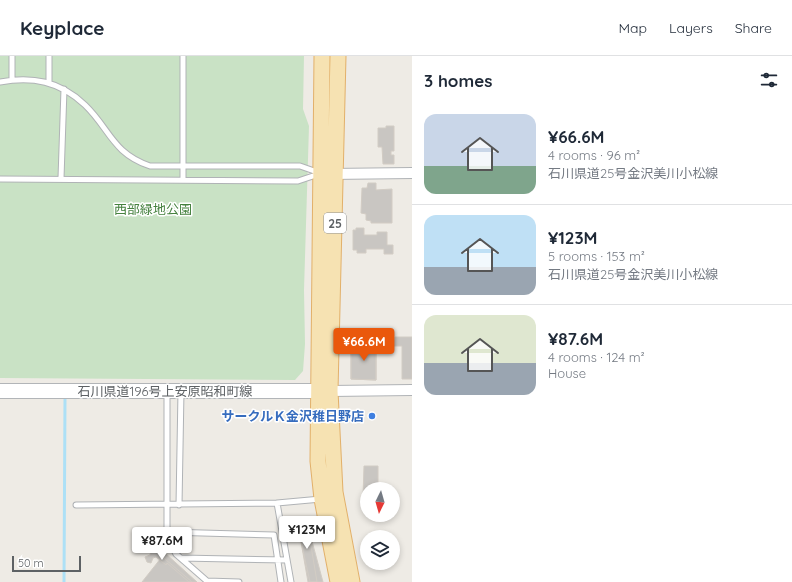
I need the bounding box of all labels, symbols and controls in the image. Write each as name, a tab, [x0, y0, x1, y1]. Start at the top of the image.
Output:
text: Keyplace	[20, 16, 104, 40]
text: Map	[618, 19, 647, 37]
text: Layers	[669, 19, 713, 37]
text: Share	[735, 19, 772, 37]
icon: filters	[758, 69, 780, 91]
text: 3 homes	[424, 70, 492, 91]
text: ¥66.6M	[548, 126, 605, 147]
icon: home	[456, 130, 504, 178]
text: 4 rooms · 96 m²	[548, 147, 640, 163]
text: 石川県道25号金沢美川小松線	[548, 165, 718, 181]
park label: 西部緑地公園	[114, 201, 192, 217]
road number: 25	[324, 213, 346, 233]
text: ¥123M	[548, 227, 597, 248]
icon: home	[456, 231, 504, 279]
text: 5 rooms · 153 m²	[548, 248, 645, 264]
text: 石川県道25号金沢美川小松線	[548, 266, 718, 282]
pin: ¥66.6M	[331, 328, 397, 362]
text: ¥87.6M	[548, 328, 603, 349]
icon: home	[456, 331, 504, 379]
text: ¥66.6M	[342, 333, 386, 349]
text: 4 rooms · 124 m²	[548, 349, 645, 365]
text: House	[548, 365, 586, 381]
street label: 石川県道196号上安原昭和町線	[77, 383, 253, 399]
place label: サークルＫ金沢稚日野店	[221, 408, 364, 424]
marker: サークルＫ金沢稚日野店	[367, 411, 377, 421]
north arrow	[360, 482, 400, 522]
map controls	[360, 482, 400, 570]
pin: ¥123M	[279, 516, 335, 550]
text: ¥123M	[288, 521, 326, 537]
pin: ¥87.6M	[129, 527, 195, 561]
button: layers	[360, 530, 400, 570]
text: ¥87.6M	[141, 532, 183, 548]
scale bar	[12, 554, 81, 573]
text: 50 m	[18, 556, 44, 570]

